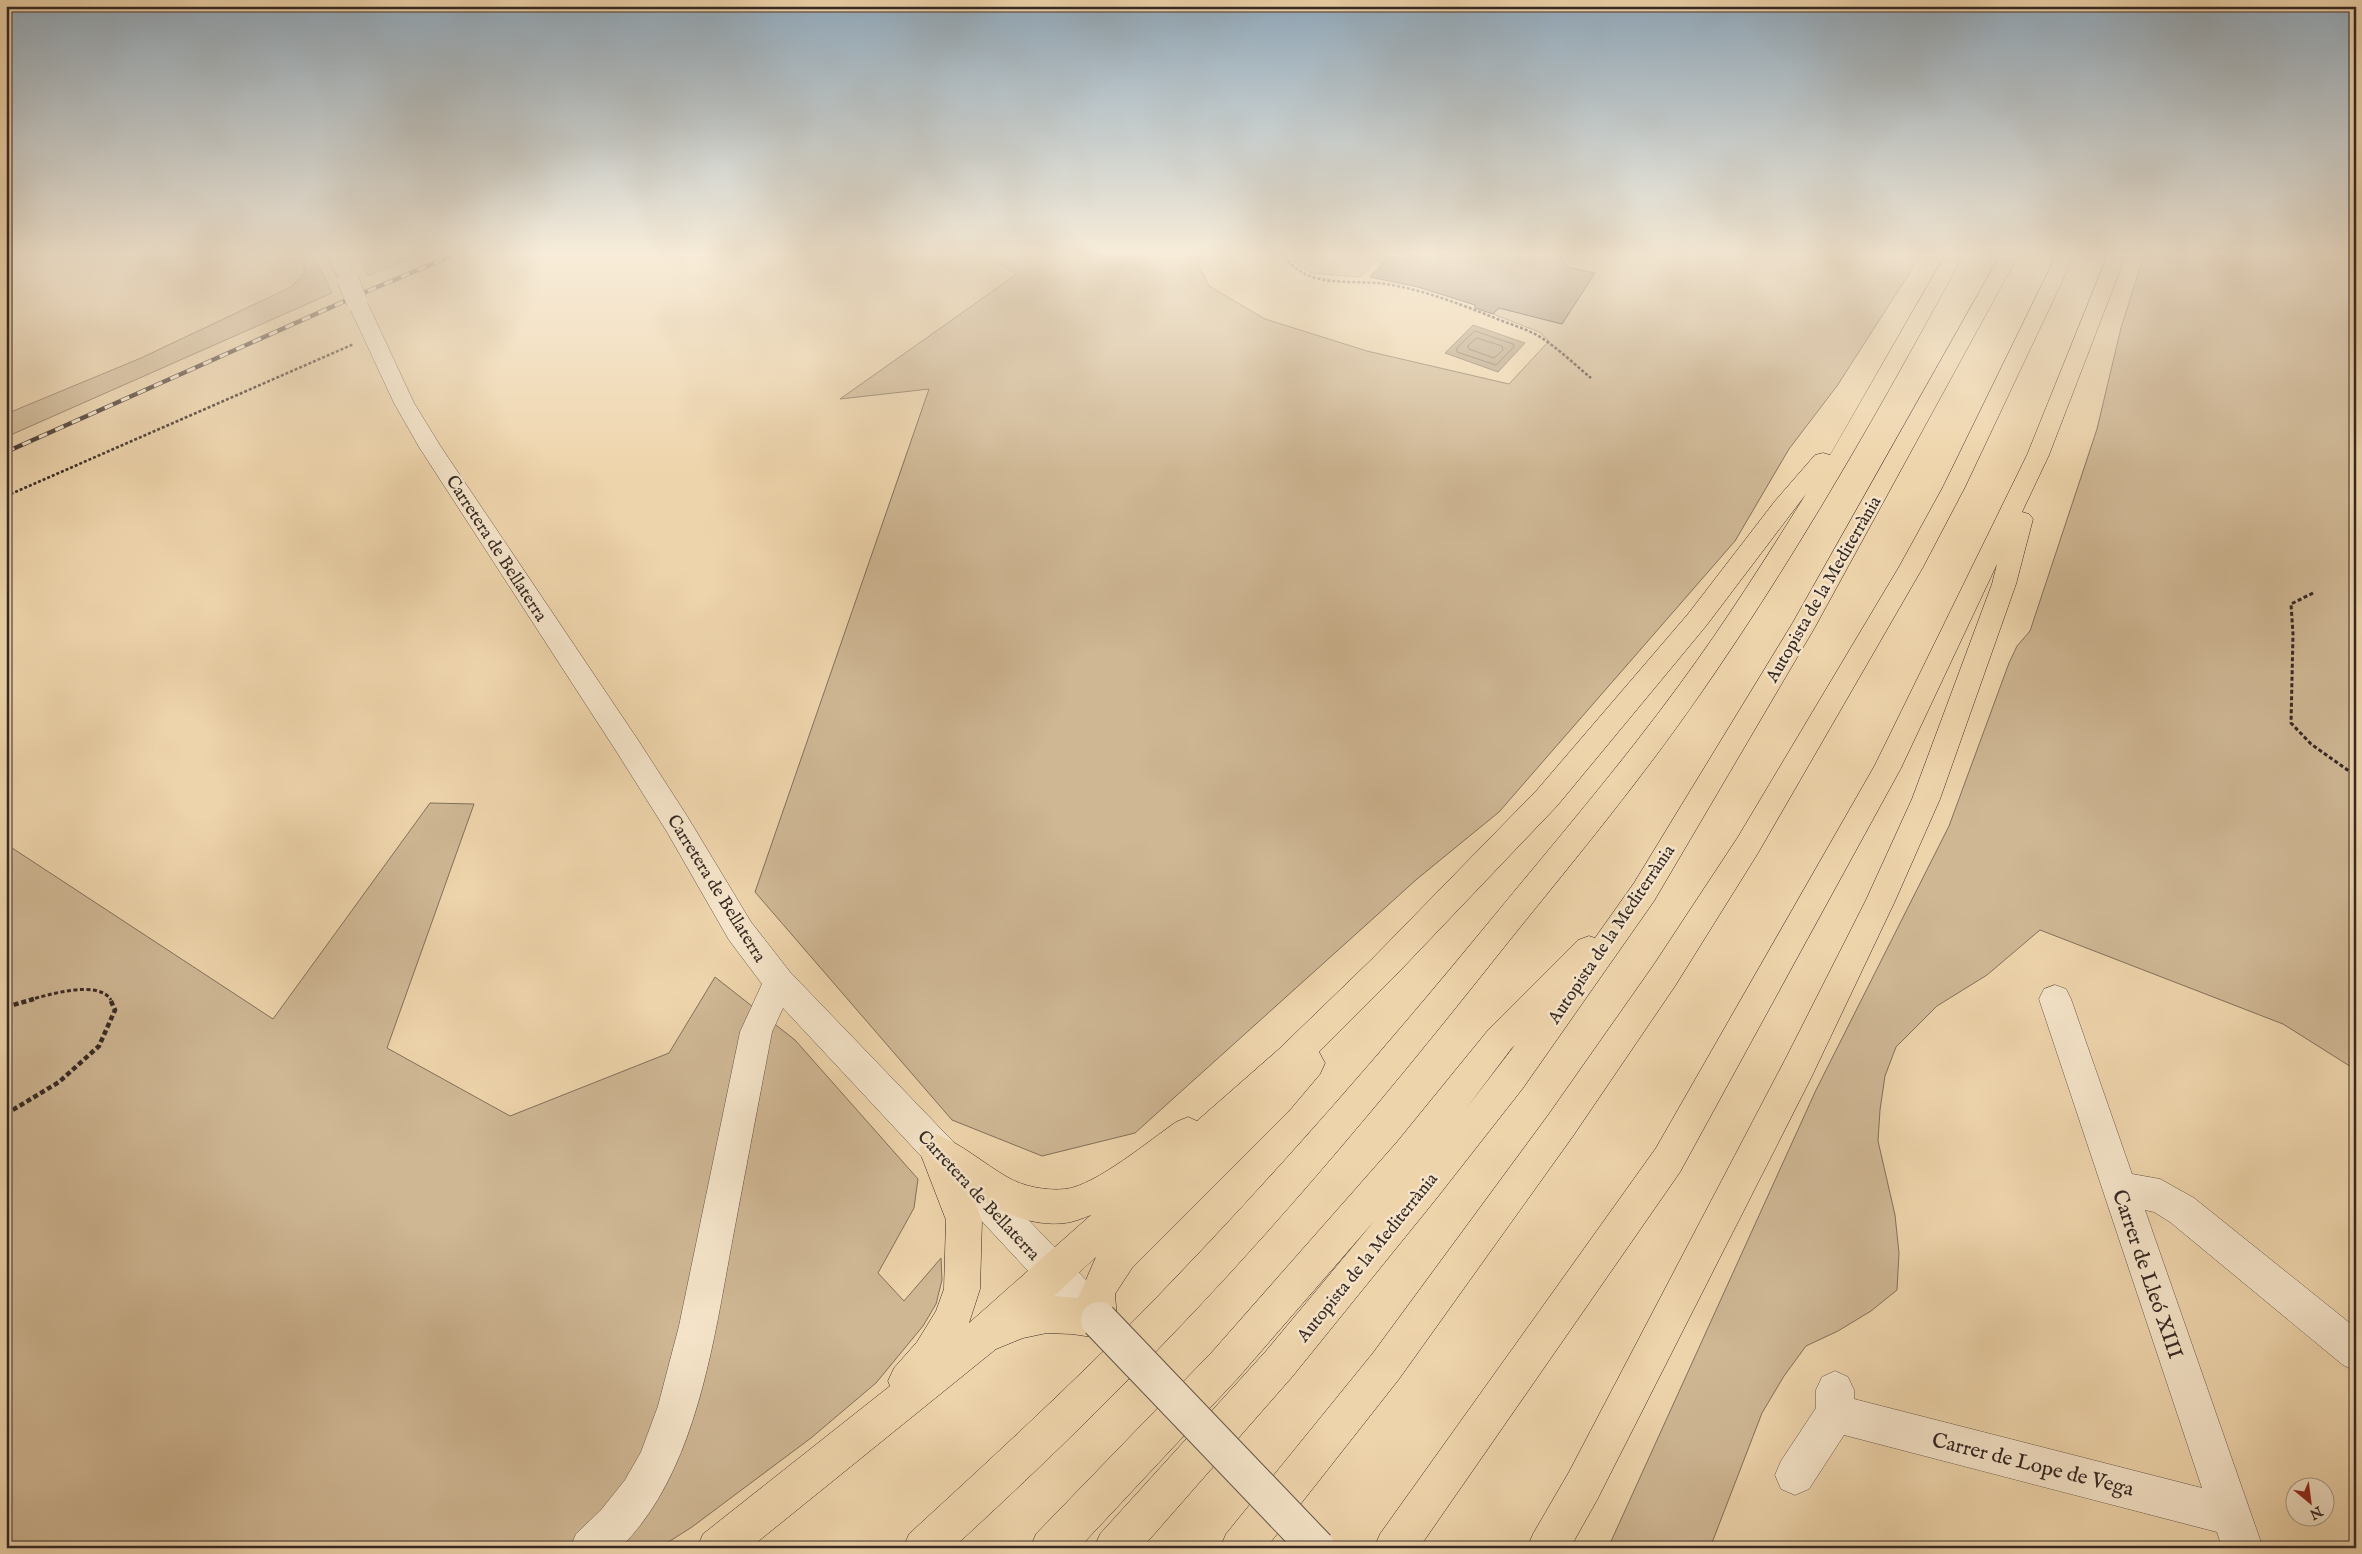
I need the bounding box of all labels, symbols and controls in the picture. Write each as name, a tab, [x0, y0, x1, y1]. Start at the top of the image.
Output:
street label: Carretera de Bellaterra	[440, 471, 552, 627]
street label: Autopista de la Mediterrània	[1761, 492, 1887, 688]
street label: Carretera de Bellaterra	[661, 811, 771, 967]
street label: Autopista de la Mediterrània	[1543, 841, 1681, 1030]
street label: Carretera de Bellaterra	[912, 1126, 1044, 1266]
street label: Autopista de la Mediterrània	[1292, 1168, 1444, 1348]
street label: Carrer de Lleó XIII	[2105, 1186, 2188, 1363]
street label: Carrer de Lope de Vega	[1929, 1427, 2137, 1504]
north arrow	[2284, 1476, 2334, 1526]
text: N	[2306, 1501, 2326, 1523]

